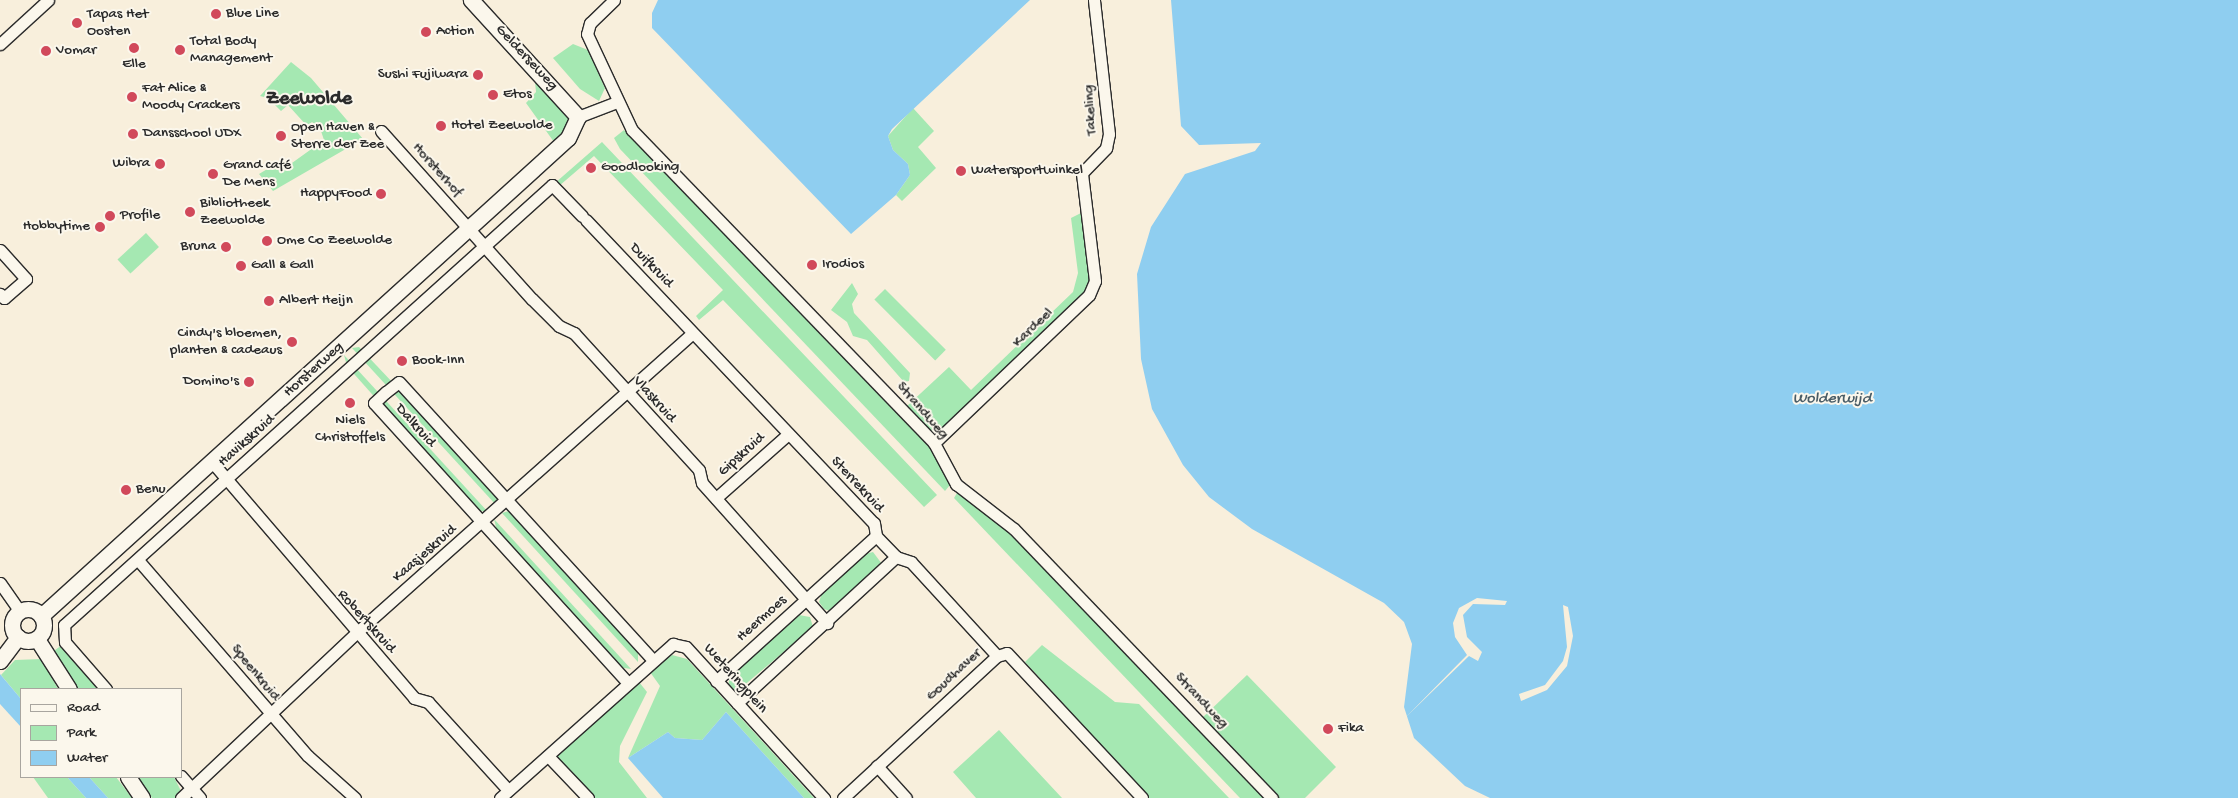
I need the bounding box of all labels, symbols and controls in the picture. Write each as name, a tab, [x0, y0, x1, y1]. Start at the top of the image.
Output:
place label: Tapas Het Oosten	[87, 5, 148, 40]
place label: Blue Line	[226, 5, 279, 23]
marker: Blue Line	[210, 8, 222, 20]
marker: Tapas Het Oosten	[71, 17, 83, 29]
street label: Gelderseweg	[491, 21, 561, 95]
place label: Action	[436, 23, 474, 41]
marker: Action	[420, 26, 432, 38]
place label: Total Body Management	[190, 32, 272, 67]
place label: Vomar	[56, 42, 96, 60]
marker: Elle	[128, 42, 140, 54]
marker: Total Body Management	[174, 44, 186, 56]
marker: Vomar	[40, 45, 52, 57]
place label: Elle	[122, 56, 146, 74]
place label: Sushi Fujiwara	[378, 66, 468, 84]
marker: Sushi Fujiwara	[472, 69, 484, 81]
place label: Fat Alice & Moody Crackers	[142, 79, 240, 114]
street label: Takeling	[1081, 84, 1101, 136]
place label: Etos	[503, 86, 532, 104]
district label: Zeewolde	[266, 87, 352, 111]
marker: Etos	[487, 89, 499, 101]
marker: Fat Alice & Moody Crackers	[126, 91, 138, 103]
place label: Hotel Zeewolde	[451, 117, 552, 135]
place label: Open Haven & Sterre der Zee	[291, 118, 384, 153]
marker: Hotel Zeewolde	[435, 120, 447, 132]
place label: Dansschool UDX	[143, 125, 241, 143]
marker: Dansschool UDX	[127, 128, 139, 140]
marker: Open Haven & Sterre der Zee	[275, 130, 287, 142]
street label: Horsterhof	[408, 139, 466, 201]
place label: Wibra	[112, 155, 150, 173]
place label: Grand café De Mens	[223, 156, 291, 191]
marker: Wibra	[154, 158, 166, 170]
place label: Goodlooking	[601, 159, 679, 177]
marker: Goodlooking	[585, 162, 597, 174]
place label: Watersportwinkel	[971, 162, 1083, 180]
marker: Watersportwinkel	[955, 165, 967, 177]
marker: Grand café De Mens	[207, 168, 219, 180]
place label: HappyFood	[300, 185, 371, 203]
marker: HappyFood	[375, 188, 387, 200]
place label: Bibliotheek Zeewolde	[200, 194, 270, 229]
marker: Bibliotheek Zeewolde	[184, 206, 196, 218]
place label: Profile	[120, 207, 160, 225]
marker: Profile	[104, 210, 116, 222]
place label: Hobbytime	[23, 218, 90, 236]
marker: Hobbytime	[94, 221, 106, 233]
place label: Ome Co Zeewolde	[277, 232, 392, 250]
marker: Ome Co Zeewolde	[261, 235, 273, 247]
place label: Bruna	[181, 238, 216, 256]
street label: Duifkruid	[625, 240, 677, 292]
marker: Bruna	[220, 241, 232, 253]
place label: Irodios	[822, 256, 864, 274]
place label: Gall & Gall	[251, 257, 314, 275]
marker: Irodios	[806, 259, 818, 271]
marker: Gall & Gall	[235, 260, 247, 272]
place label: Albert Heijn	[279, 292, 353, 310]
marker: Albert Heijn	[263, 295, 275, 307]
street label: Kardeel	[1009, 304, 1057, 352]
place label: Cindy's bloemen, planten & cadeaus	[170, 324, 282, 359]
marker: Cindy's bloemen, planten & cadeaus	[286, 336, 298, 348]
street label: Horsterweg	[280, 338, 348, 402]
place label: Book-Inn	[412, 352, 464, 370]
marker: Book-Inn	[396, 355, 408, 367]
place label: Domino's	[183, 373, 239, 391]
street label: Vlaskruid	[628, 373, 680, 427]
marker: Domino's	[243, 376, 255, 388]
street label: Strandweg	[892, 378, 952, 444]
water label: Wolderwijd	[1793, 390, 1871, 410]
marker: Niels Christoffels	[344, 397, 356, 409]
street label: Dalkruid	[391, 400, 439, 452]
street label: Havikskruid	[215, 411, 279, 471]
place label: Niels Christoffels	[315, 411, 385, 446]
street label: Gipskruid	[715, 429, 769, 481]
street label: Sterrekruid	[826, 453, 888, 517]
place label: Benu	[136, 481, 166, 499]
marker: Benu	[120, 484, 132, 496]
street label: Kaasjeskruid	[389, 521, 461, 587]
street label: Robertskruid	[333, 586, 399, 658]
street label: Heermoes	[733, 592, 791, 646]
street label: Speenkruid	[227, 641, 283, 705]
street label: Weteringplein	[699, 641, 771, 717]
street label: Goudhaver	[923, 645, 985, 705]
street label: Strandweg	[1170, 669, 1232, 733]
legend	[20, 688, 182, 778]
text: Road	[67, 699, 100, 717]
place label: Fika	[1338, 720, 1364, 738]
marker: Fika	[1322, 723, 1334, 735]
text: Park	[67, 724, 96, 742]
text: Water	[67, 749, 107, 767]

